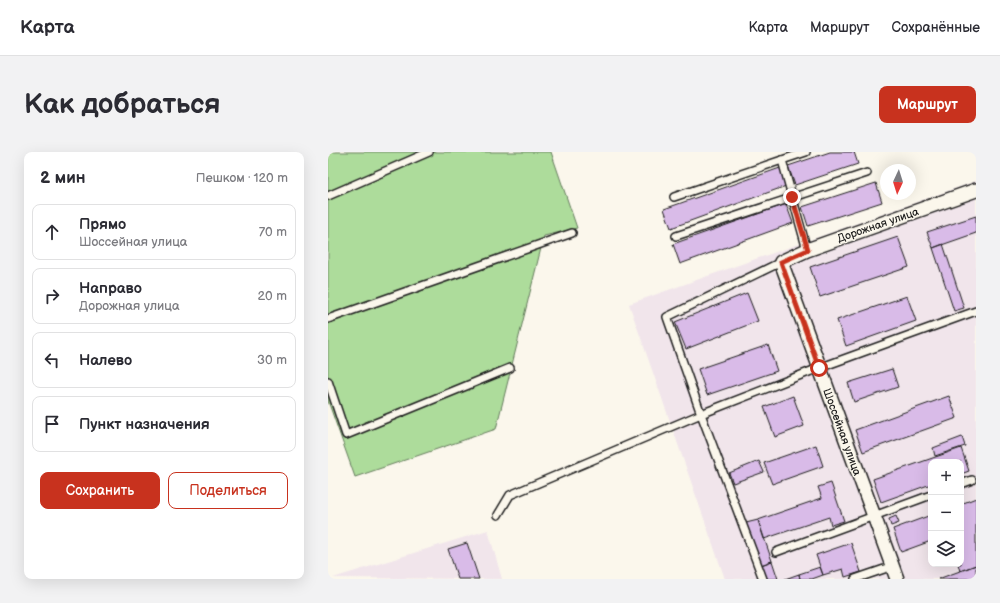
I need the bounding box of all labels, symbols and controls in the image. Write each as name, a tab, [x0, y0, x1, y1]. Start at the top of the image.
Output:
text: Карта	[20, 16, 74, 39]
text: Карта	[749, 19, 788, 36]
text: Маршрут	[810, 19, 870, 36]
text: Сохранённые	[892, 19, 980, 36]
button: Маршрут	[879, 86, 976, 123]
text: Как добраться	[24, 88, 221, 121]
north arrow	[880, 164, 916, 200]
text: 2 мин	[40, 168, 86, 188]
text: Пешком · 120 m	[196, 170, 288, 186]
route end	[783, 188, 801, 206]
street label: Дорожная улица	[836, 205, 921, 245]
text: Прямо	[79, 215, 126, 234]
icon: ahead	[41, 221, 63, 243]
text: 70 m	[259, 224, 287, 240]
text: Шоссейная улица	[79, 234, 188, 250]
text: Направо	[79, 279, 142, 298]
icon: right	[41, 285, 63, 307]
text: 20 m	[257, 288, 287, 304]
text: Дорожная улица	[79, 298, 180, 314]
icon: left	[41, 349, 63, 371]
text: Налево	[79, 351, 132, 370]
text: 30 m	[257, 352, 287, 368]
route start	[810, 359, 828, 377]
street label: Шоссейная улица	[820, 387, 864, 478]
icon: arrive	[41, 413, 63, 435]
text: Пункт назначения	[79, 415, 210, 434]
map controls	[928, 459, 964, 567]
button: +	[928, 459, 964, 495]
button: Сохранить	[40, 472, 160, 509]
button: Поделиться	[168, 472, 288, 509]
button: −	[928, 495, 964, 531]
button: layers	[928, 531, 964, 567]

